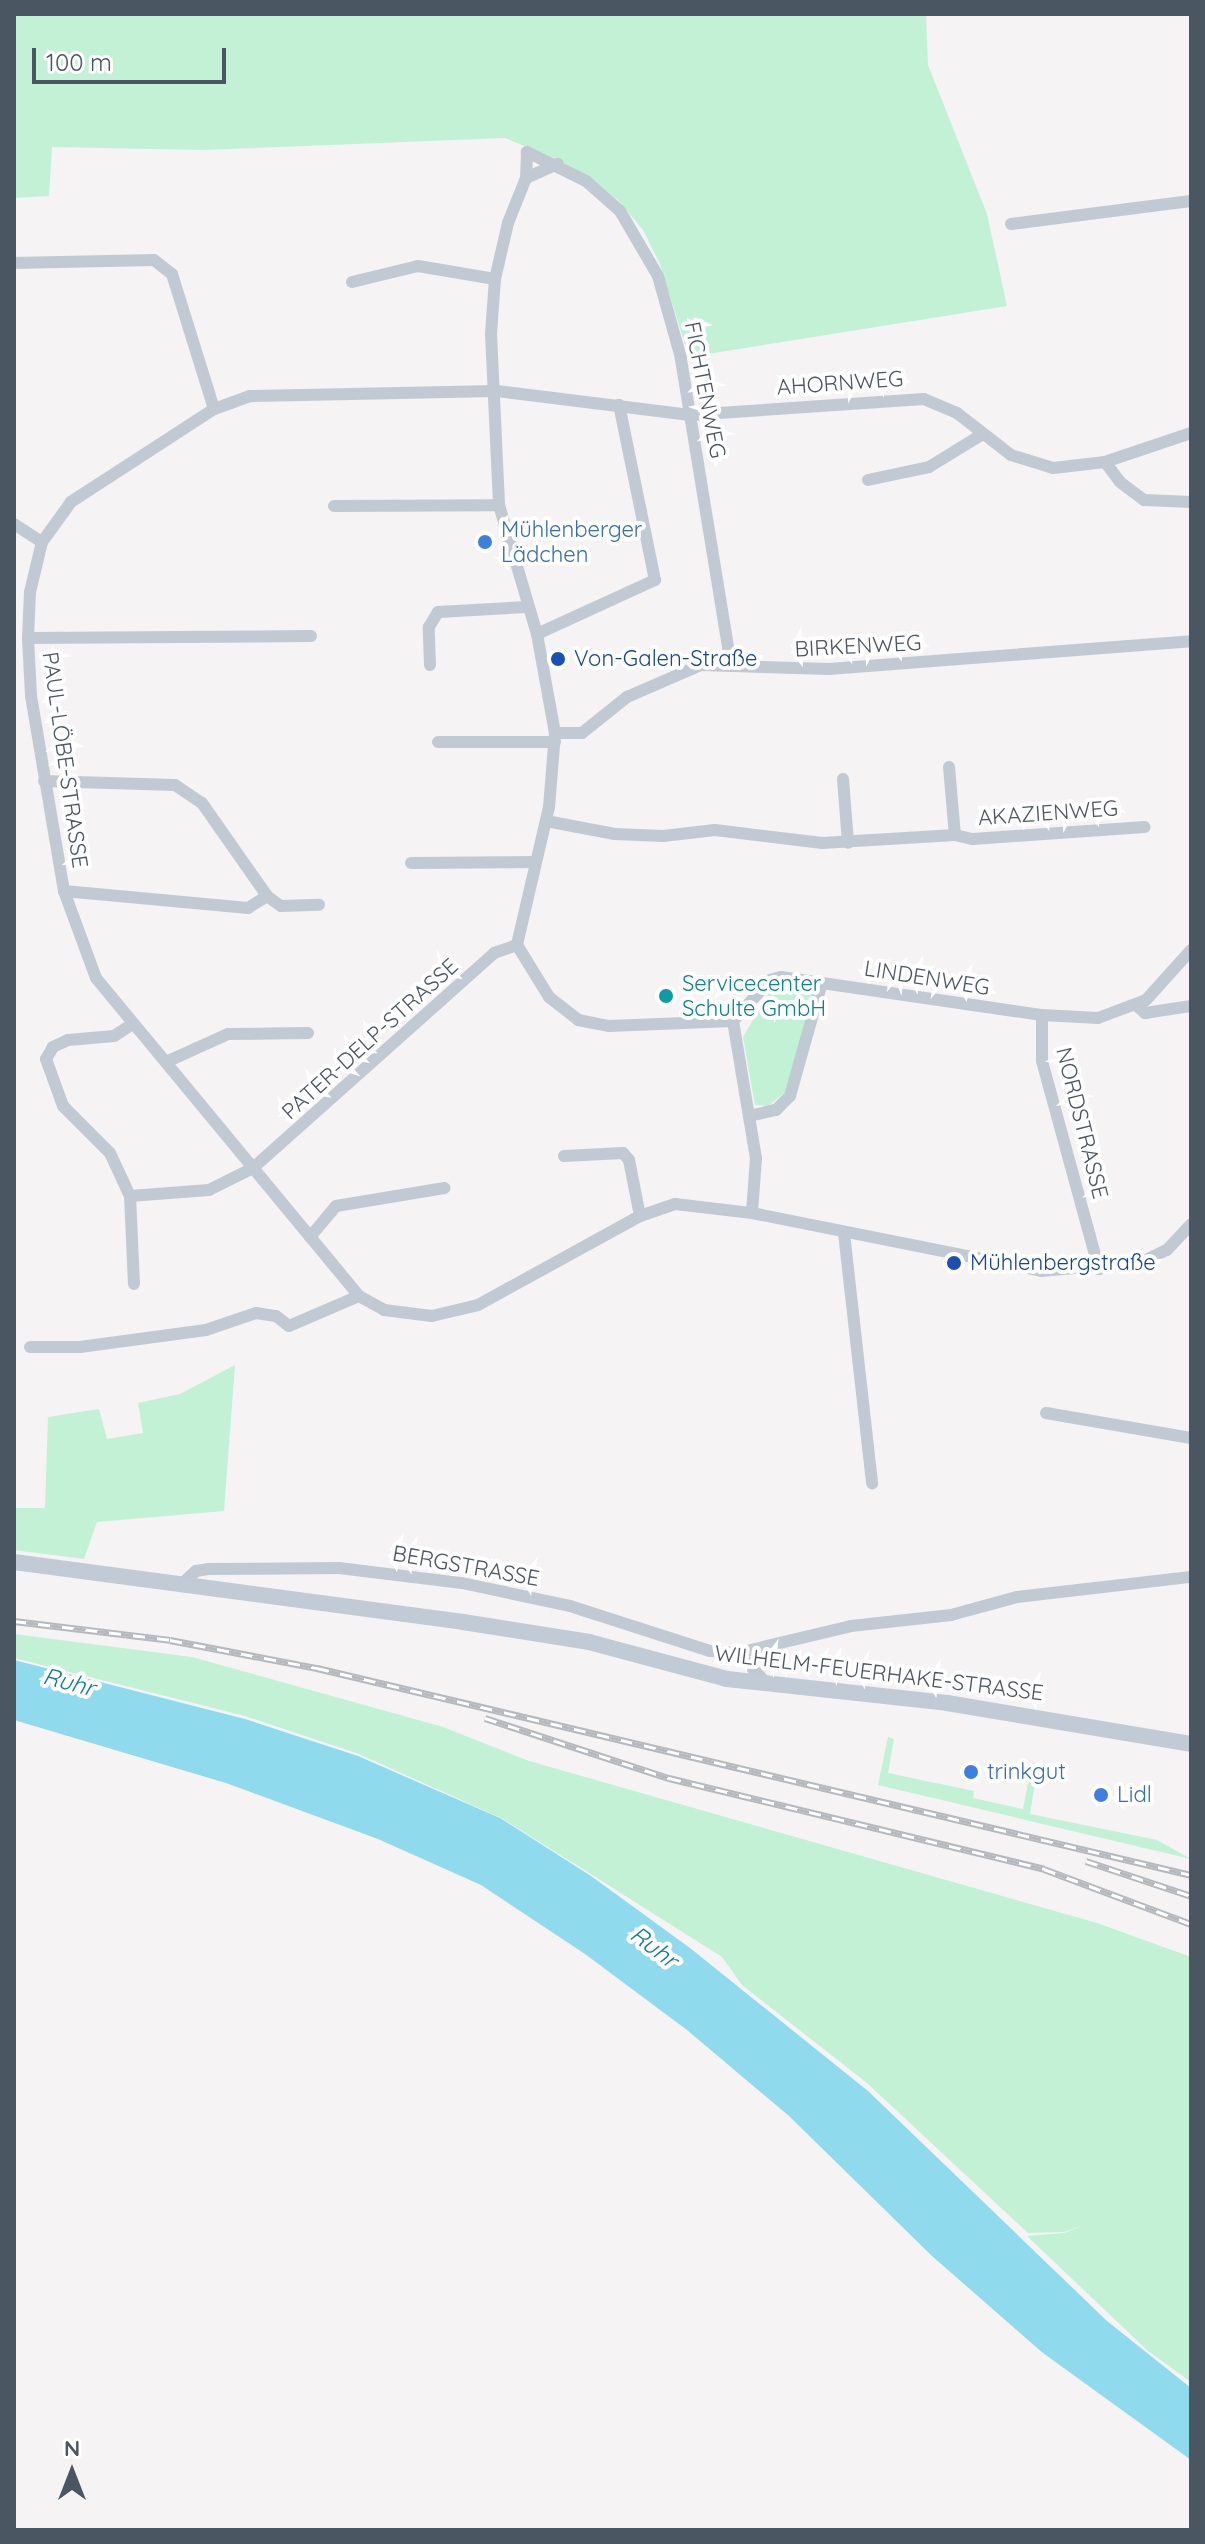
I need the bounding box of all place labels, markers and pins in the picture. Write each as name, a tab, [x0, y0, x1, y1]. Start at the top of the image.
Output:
place label: Mühlenberger Lädchen	[501, 516, 642, 568]
marker: Mühlenberger Lädchen	[476, 533, 494, 551]
place label: Von-Galen-Straße	[574, 646, 757, 672]
marker: Von-Galen-Straße	[549, 650, 567, 668]
place label: Servicecenter Schulte GmbH	[682, 970, 826, 1022]
marker: Servicecenter Schulte GmbH	[657, 987, 675, 1005]
place label: Mühlenbergstraße	[970, 1250, 1156, 1276]
marker: Mühlenbergstraße	[945, 1254, 963, 1272]
place label: trinkgut	[987, 1759, 1066, 1785]
marker: trinkgut	[962, 1763, 980, 1781]
place label: Lidl	[1117, 1782, 1152, 1808]
marker: Lidl	[1092, 1786, 1110, 1804]

